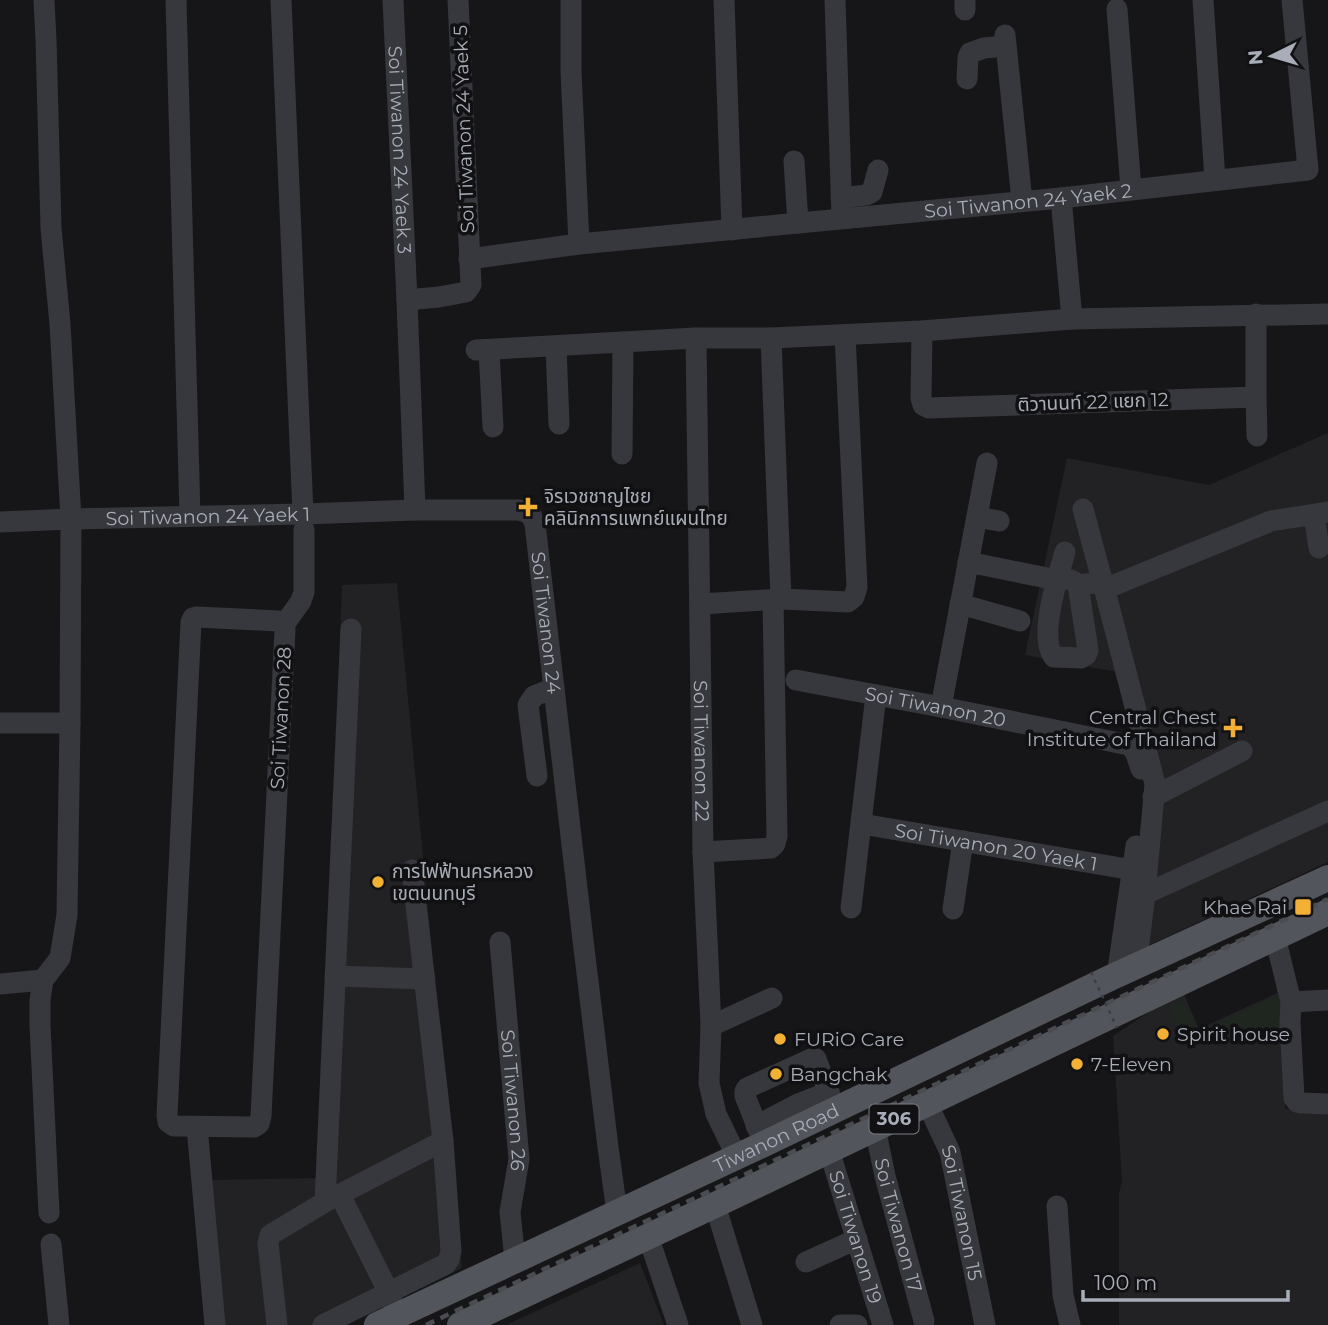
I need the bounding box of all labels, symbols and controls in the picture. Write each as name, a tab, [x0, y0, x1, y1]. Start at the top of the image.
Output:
north arrow	[1237, 21, 1307, 91]
street label: Soi Tiwanon 24 Yaek 5	[449, 24, 479, 234]
street label: Soi Tiwanon 24 Yaek 3	[384, 45, 416, 255]
text: N	[1243, 49, 1268, 66]
street label: Soi Tiwanon 24 Yaek 2	[923, 179, 1133, 223]
street label: ติวานนท์ 22 แยก 12	[1017, 388, 1169, 416]
place label: จิรเวชชาญไชย คลินิกการแพทย์แผนไทย	[544, 485, 728, 530]
marker: จิรเวชชาญไชย คลินิกการแพทย์แผนไทย	[518, 497, 538, 517]
street label: Soi Tiwanon 24 Yaek 1	[105, 502, 311, 530]
street label: Soi Tiwanon 24	[527, 550, 566, 695]
street label: Soi Tiwanon 28	[266, 646, 296, 790]
street label: Soi Tiwanon 22	[689, 680, 714, 822]
street label: Soi Tiwanon 20	[863, 682, 1008, 731]
place label: Central Chest Institute of Thailand	[1027, 706, 1217, 751]
marker: Central Chest Institute of Thailand	[1223, 718, 1243, 738]
street label: Soi Tiwanon 20 Yaek 1	[893, 818, 1099, 875]
place label: การไฟฟ้านครหลวง เขตนนทบุรี	[392, 860, 534, 905]
marker: การไฟฟ้านครหลวง เขตนนทบุรี	[370, 874, 386, 890]
place label: Khae Rai	[1203, 896, 1287, 919]
marker: Khae Rai	[1293, 897, 1313, 917]
place label: Spirit house	[1177, 1023, 1290, 1046]
marker: Spirit house	[1155, 1026, 1171, 1042]
place label: FURiO Care	[794, 1028, 904, 1051]
street label: Soi Tiwanon 26	[496, 1029, 531, 1173]
marker: FURiO Care	[772, 1031, 788, 1047]
place label: 7-Eleven	[1091, 1053, 1172, 1076]
marker: 7-Eleven	[1069, 1056, 1085, 1072]
place label: Bangchak	[790, 1063, 888, 1086]
marker: Bangchak	[768, 1066, 784, 1082]
street label: Tiwanon Road	[710, 1098, 843, 1177]
road number: 306	[870, 1104, 918, 1134]
street label: Soi Tiwanon 15	[937, 1141, 987, 1283]
street label: Soi Tiwanon 17	[870, 1156, 927, 1295]
street label: Soi Tiwanon 19	[824, 1167, 887, 1306]
scale bar	[1083, 1258, 1288, 1302]
text: 100 m	[1094, 1270, 1157, 1295]

